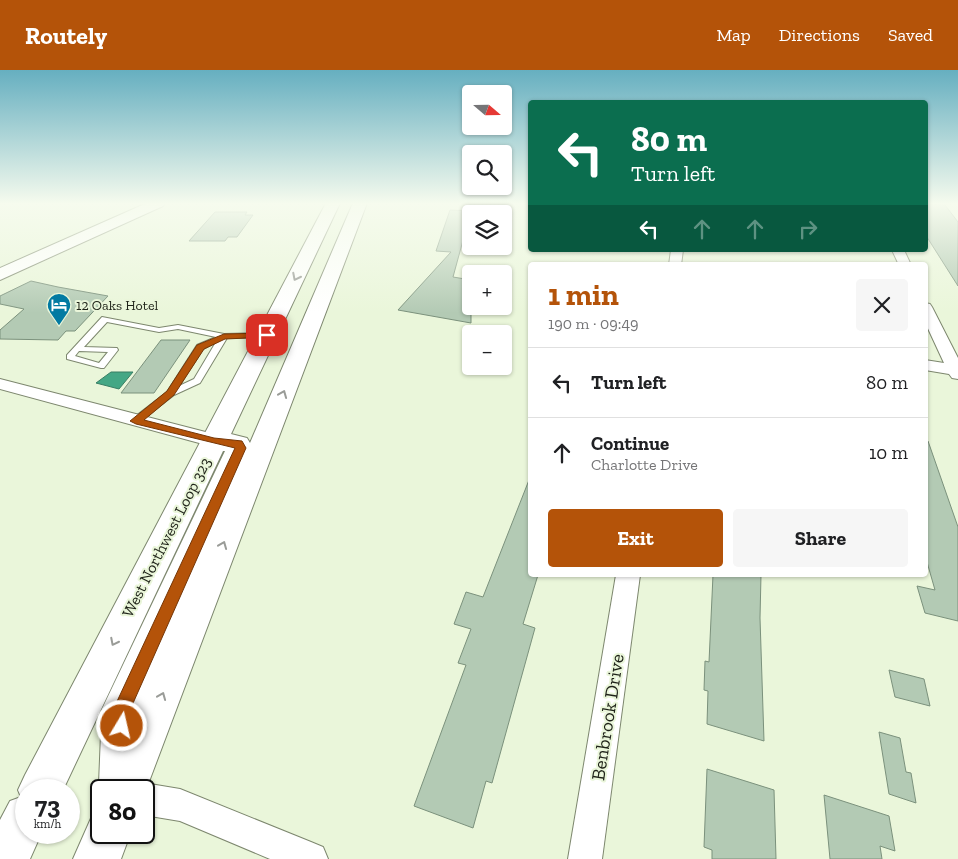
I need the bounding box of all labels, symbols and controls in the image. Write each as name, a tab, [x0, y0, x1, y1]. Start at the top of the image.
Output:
text: Routely	[25, 21, 107, 50]
text: Map	[716, 24, 751, 46]
text: Directions	[779, 24, 860, 46]
text: Saved	[888, 24, 933, 46]
north arrow	[462, 85, 512, 135]
map controls	[462, 85, 512, 375]
text: 80 m	[631, 118, 707, 160]
icon: left	[548, 120, 613, 185]
button: search	[462, 145, 512, 195]
text: Turn left	[631, 160, 715, 187]
button: layers	[462, 205, 512, 255]
icon: left	[635, 215, 663, 243]
icon: ahead	[688, 215, 716, 243]
icon: ahead	[741, 215, 769, 243]
icon: right	[794, 215, 822, 243]
button: +	[462, 265, 512, 315]
one-way arrow	[292, 272, 302, 281]
text: 1 min	[548, 277, 619, 313]
button: close	[856, 279, 908, 331]
hotel icon: 12 Oaks Hotel	[46, 292, 72, 326]
place label: 12 Oaks Hotel	[76, 297, 158, 314]
pin	[246, 314, 288, 356]
text: 190 m · 09:49	[548, 314, 639, 333]
icon: arrive	[253, 321, 281, 349]
button: −	[462, 325, 512, 375]
icon: left	[548, 369, 576, 397]
text: Turn left	[591, 371, 666, 394]
text: 80 m	[866, 371, 908, 394]
one-way arrow	[277, 391, 287, 399]
text: Continue	[591, 432, 669, 455]
icon: ahead	[548, 439, 576, 467]
text: 10 m	[869, 441, 908, 464]
street label: West Northwest Loop 323	[118, 454, 215, 620]
text: Charlotte Drive	[591, 455, 698, 474]
button: Exit	[548, 509, 723, 567]
button: Share	[733, 509, 908, 567]
one-way arrow	[216, 541, 227, 550]
one-way arrow	[110, 637, 120, 646]
street label: Benbrook Drive	[586, 652, 629, 782]
one-way arrow	[156, 692, 166, 701]
position arrow	[95, 699, 147, 751]
speed limit sign: 80	[90, 779, 155, 844]
text: 73	[35, 790, 60, 820]
text: km/h	[34, 817, 61, 831]

